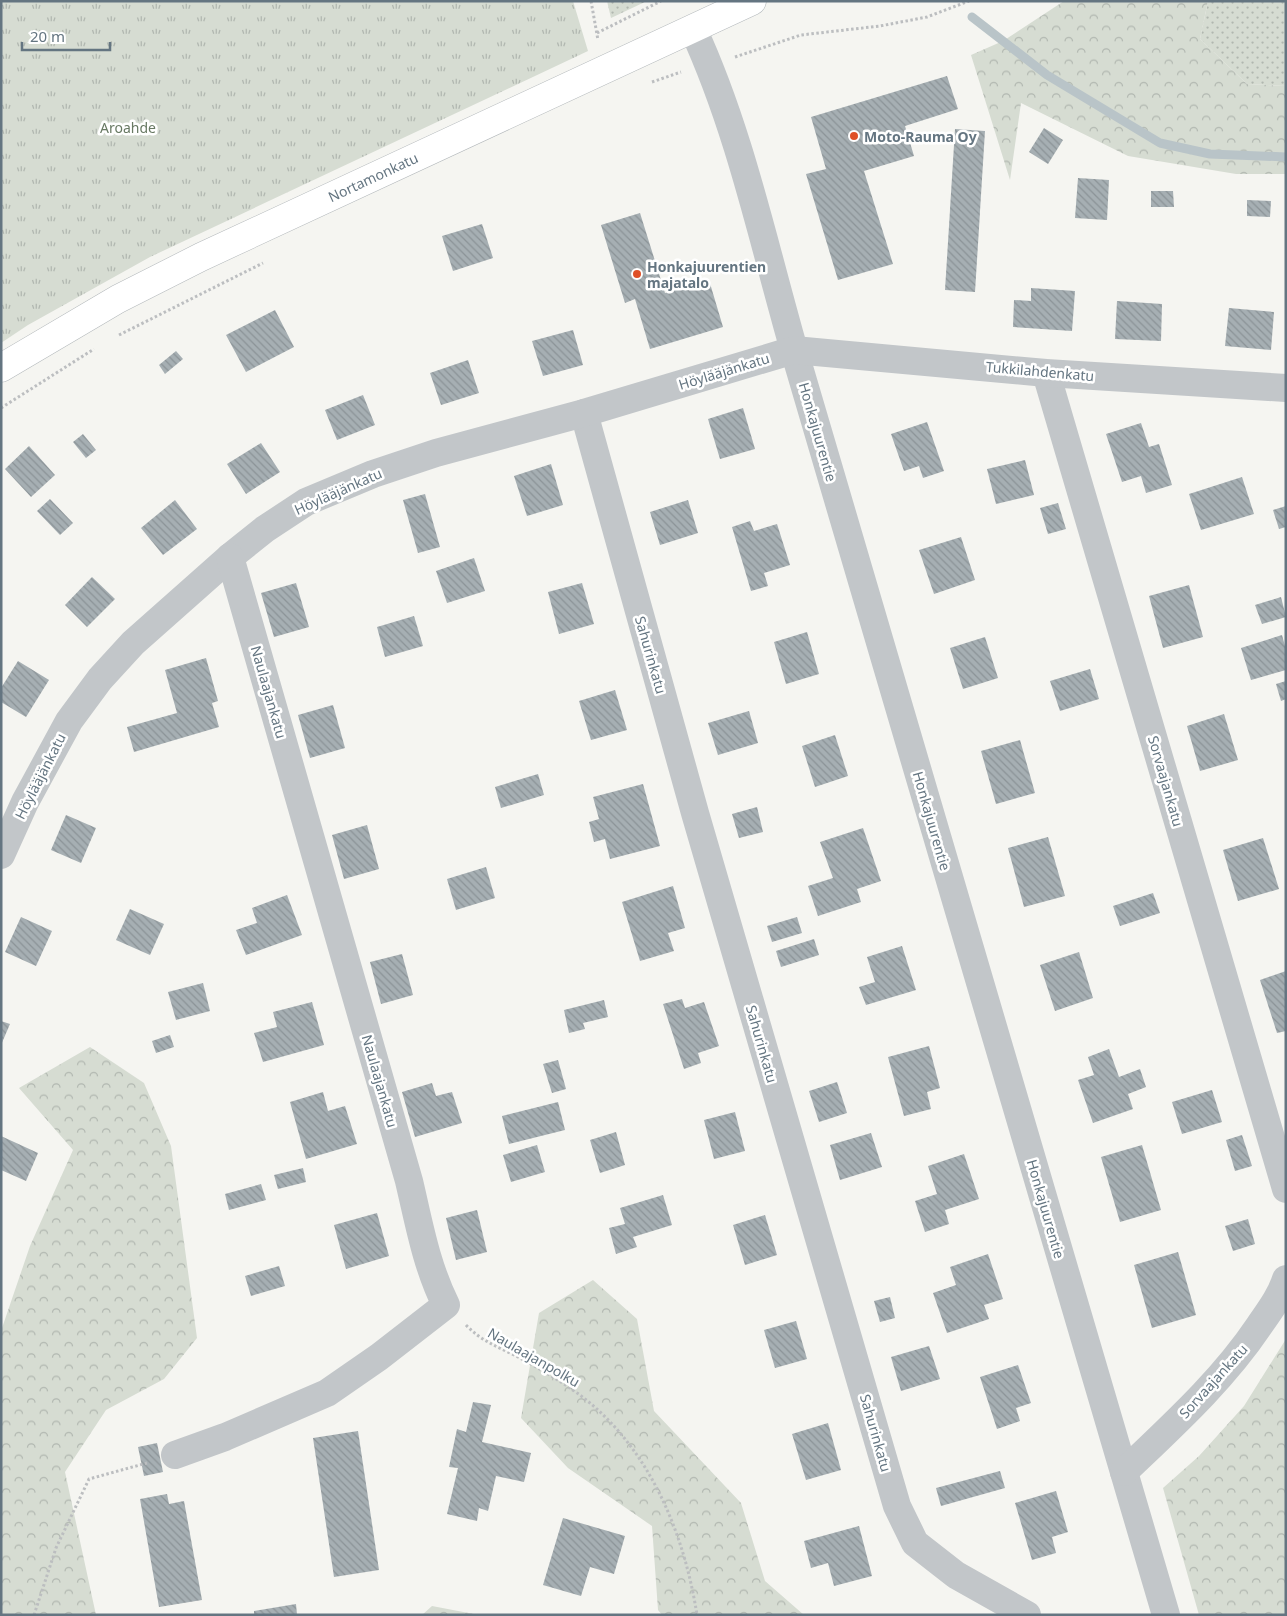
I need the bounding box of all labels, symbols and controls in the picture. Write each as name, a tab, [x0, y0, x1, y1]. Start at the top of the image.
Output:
scale bar	[22, 20, 110, 52]
text: 20 m	[30, 26, 65, 46]
park label: Aroahde	[100, 118, 156, 137]
place label: Moto-Rauma Oy	[864, 127, 977, 146]
marker: Moto-Rauma Oy	[848, 130, 860, 142]
street label: Nortamonkatu	[325, 148, 421, 206]
place label: Honkajuurentien majatalo	[647, 257, 766, 292]
marker: Honkajuurentien majatalo	[631, 268, 643, 280]
street label: Höylääjänkatu	[676, 348, 772, 394]
street label: Tukkilahdenkatu	[985, 357, 1095, 385]
street label: Honkajuurentie	[795, 380, 841, 484]
street label: Höylääjänkatu	[291, 463, 385, 519]
street label: Sahurinkatu	[631, 614, 671, 696]
street label: Naulaajankatu	[247, 643, 291, 741]
street label: Höylääjänkatu	[10, 730, 70, 822]
street label: Sorvaajankatu	[1144, 733, 1188, 829]
street label: Honkajuurentie	[909, 769, 955, 873]
street label: Sahurinkatu	[742, 1003, 782, 1085]
street label: Naulaajankatu	[358, 1032, 402, 1130]
street label: Honkajuurentie	[1023, 1157, 1069, 1261]
street label: Naulaajanpolku	[484, 1323, 584, 1391]
street label: Sorvaajankatu	[1175, 1340, 1251, 1422]
street label: Sahurinkatu	[856, 1392, 896, 1474]

